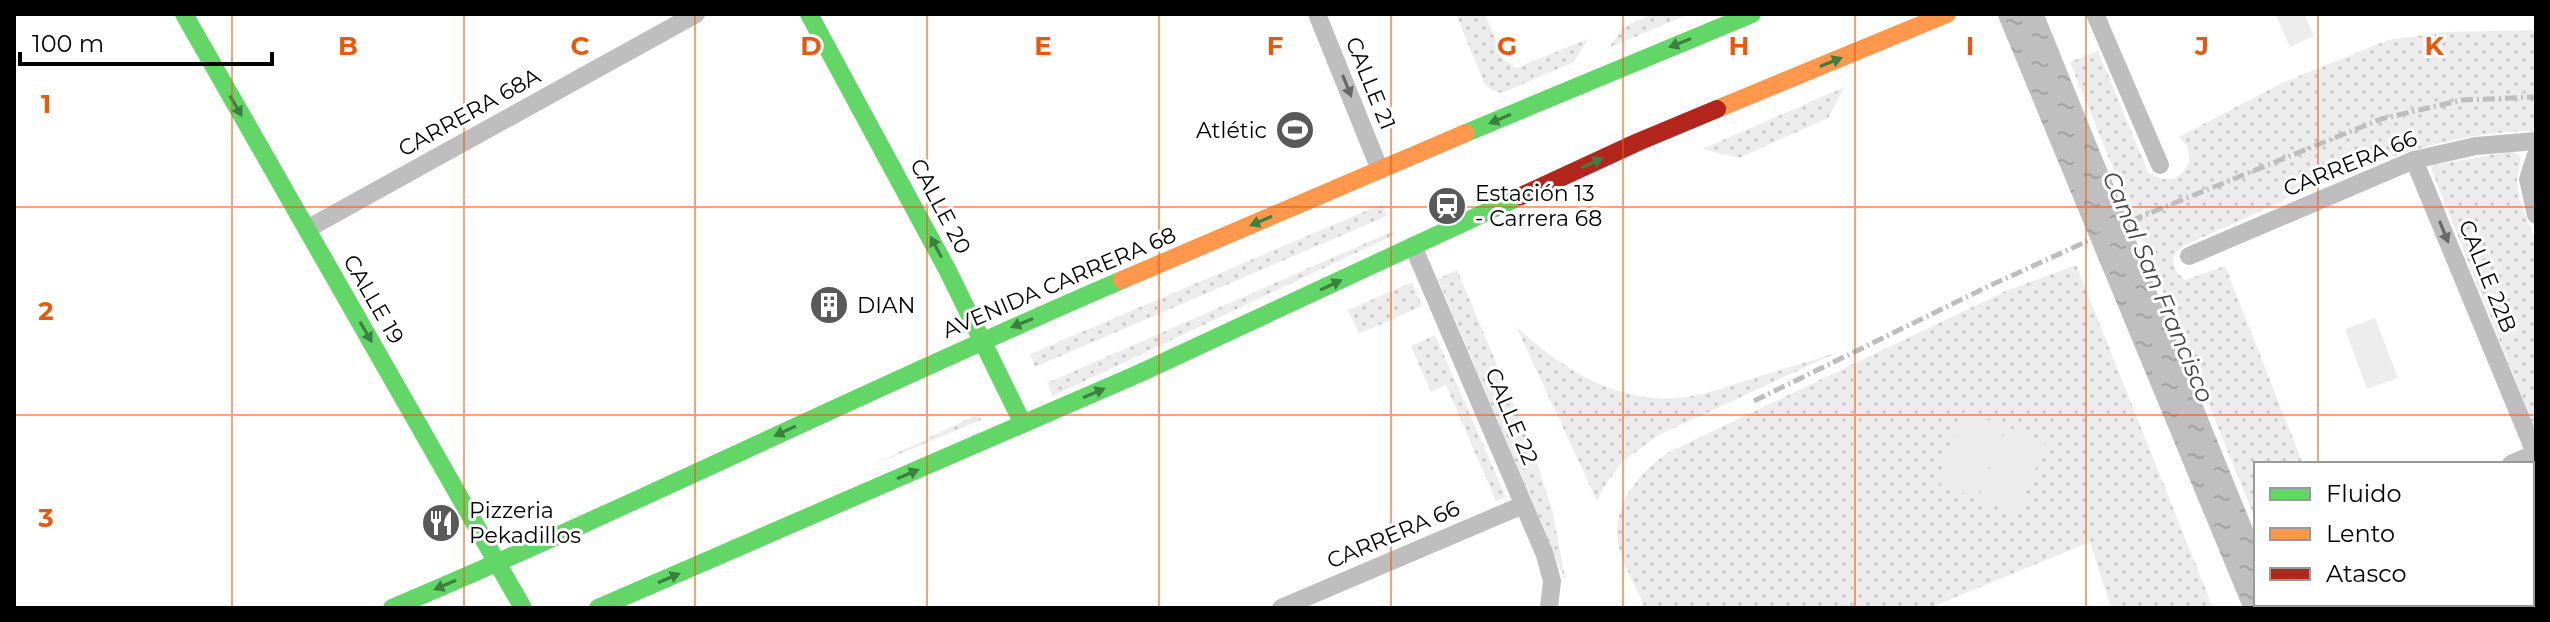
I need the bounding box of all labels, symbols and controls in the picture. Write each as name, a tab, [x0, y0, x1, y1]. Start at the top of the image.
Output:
scale bar	[20, 16, 272, 66]
text: 100 m	[32, 29, 104, 58]
text: B	[338, 30, 358, 62]
text: C	[571, 30, 590, 62]
text: D	[800, 30, 822, 62]
text: E	[1034, 30, 1052, 62]
text: F	[1267, 30, 1283, 62]
text: G	[1497, 30, 1517, 62]
text: H	[1728, 30, 1750, 62]
text: I	[1966, 30, 1974, 62]
text: J	[2194, 30, 2209, 62]
text: K	[2424, 30, 2444, 62]
street label: CALLE 21	[1340, 33, 1401, 134]
one-way arrow	[1668, 37, 1692, 50]
one-way arrow	[1819, 55, 1843, 68]
street label: CARRERA 68A	[394, 62, 545, 163]
one-way arrow	[1340, 74, 1353, 98]
text: 1	[41, 88, 51, 120]
one-way arrow	[229, 95, 243, 117]
sports icon: Atlétic	[1274, 109, 1316, 151]
one-way arrow	[1488, 112, 1512, 125]
place label: Atlétic	[1196, 117, 1267, 144]
street label: CARRERA 66	[2279, 124, 2421, 203]
street label: CALLE 20	[904, 154, 977, 259]
one-way arrow	[1580, 156, 1603, 170]
water label: Canal San Francisco	[2097, 167, 2220, 407]
place label: Estación 13 - Carrera 68	[1475, 180, 1602, 232]
station icon: Estación 13 - Carrera 68	[1426, 185, 1468, 227]
one-way arrow	[1249, 215, 1273, 228]
street label: CALLE 22B	[2453, 216, 2522, 336]
one-way arrow	[2438, 220, 2451, 244]
street label: AVENIDA CARRERA 68	[938, 221, 1180, 344]
one-way arrow	[929, 235, 942, 258]
street label: CALLE 19	[337, 250, 410, 349]
one-way arrow	[1319, 278, 1342, 292]
building icon: DIAN	[808, 284, 850, 326]
place label: DIAN	[857, 292, 915, 319]
text: 2	[38, 295, 54, 327]
one-way arrow	[1010, 317, 1034, 330]
one-way arrow	[359, 320, 373, 343]
street label: CALLE 22	[1479, 364, 1544, 469]
one-way arrow	[1082, 386, 1106, 399]
one-way arrow	[773, 424, 797, 438]
legend	[2254, 462, 2534, 606]
one-way arrow	[896, 468, 920, 481]
text: Fluido	[2326, 479, 2402, 508]
street label: CARRERA 66	[1323, 494, 1464, 575]
place label: Pizzeria Pekadillos	[469, 497, 581, 549]
text: 3	[37, 502, 54, 534]
restaurant icon: Pizzeria Pekadillos	[420, 502, 462, 544]
text: Lento	[2326, 519, 2395, 548]
text: Atasco	[2326, 559, 2407, 588]
one-way arrow	[658, 571, 681, 584]
one-way arrow	[433, 579, 457, 592]

